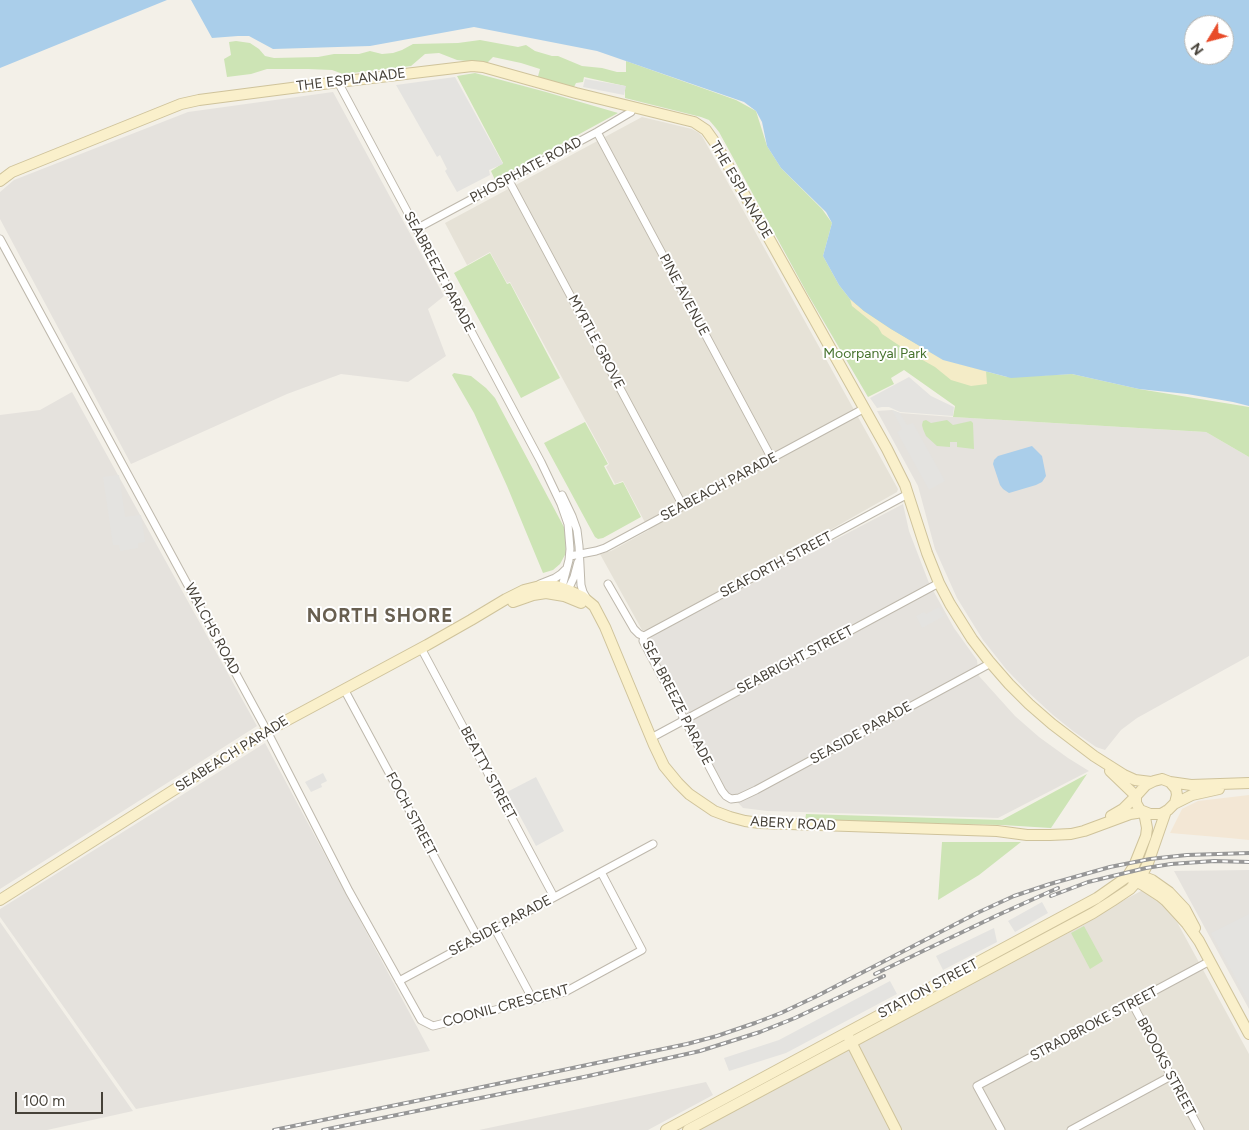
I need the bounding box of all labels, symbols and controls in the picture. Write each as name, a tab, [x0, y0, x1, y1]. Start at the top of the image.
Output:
north arrow	[1184, 15, 1234, 65]
text: N	[1187, 39, 1207, 58]
street label: THE ESPLANADE	[295, 65, 407, 95]
street label: PHOSPHATE ROAD	[467, 133, 585, 207]
street label: THE ESPLANADE	[706, 138, 776, 242]
street label: SEABREEZE PARADE	[400, 209, 478, 335]
street label: PINE AVENUE	[655, 251, 713, 339]
street label: MYRTLE GROVE	[564, 292, 628, 392]
park label: Moorpanyal Park	[823, 346, 927, 362]
street label: SEABEACH PARADE	[658, 449, 780, 525]
street label: SEAFORTH STREET	[717, 528, 835, 602]
street label: WALCHS ROAD	[181, 580, 243, 678]
district label: NORTH SHORE	[305, 605, 455, 627]
street label: SEABRIGHT STREET	[734, 622, 856, 698]
street label: SEA BREEZE PARADE	[638, 638, 716, 768]
street label: SEASIDE PARADE	[807, 698, 915, 768]
street label: SEABEACH PARADE	[172, 712, 292, 796]
street label: BEATTY STREET	[456, 724, 520, 822]
street label: FOCH STREET	[382, 769, 440, 859]
street label: ABERY ROAD	[750, 813, 836, 835]
street label: SEASIDE PARADE	[446, 892, 554, 960]
street label: STATION STREET	[875, 956, 981, 1022]
street label: COONIL CRESCENT	[441, 981, 571, 1031]
street label: STRADBROKE STREET	[1027, 983, 1161, 1065]
street label: BROOKS STREET	[1133, 1015, 1199, 1119]
scale bar	[18, 1082, 105, 1114]
text: 100 m	[23, 1092, 65, 1110]

